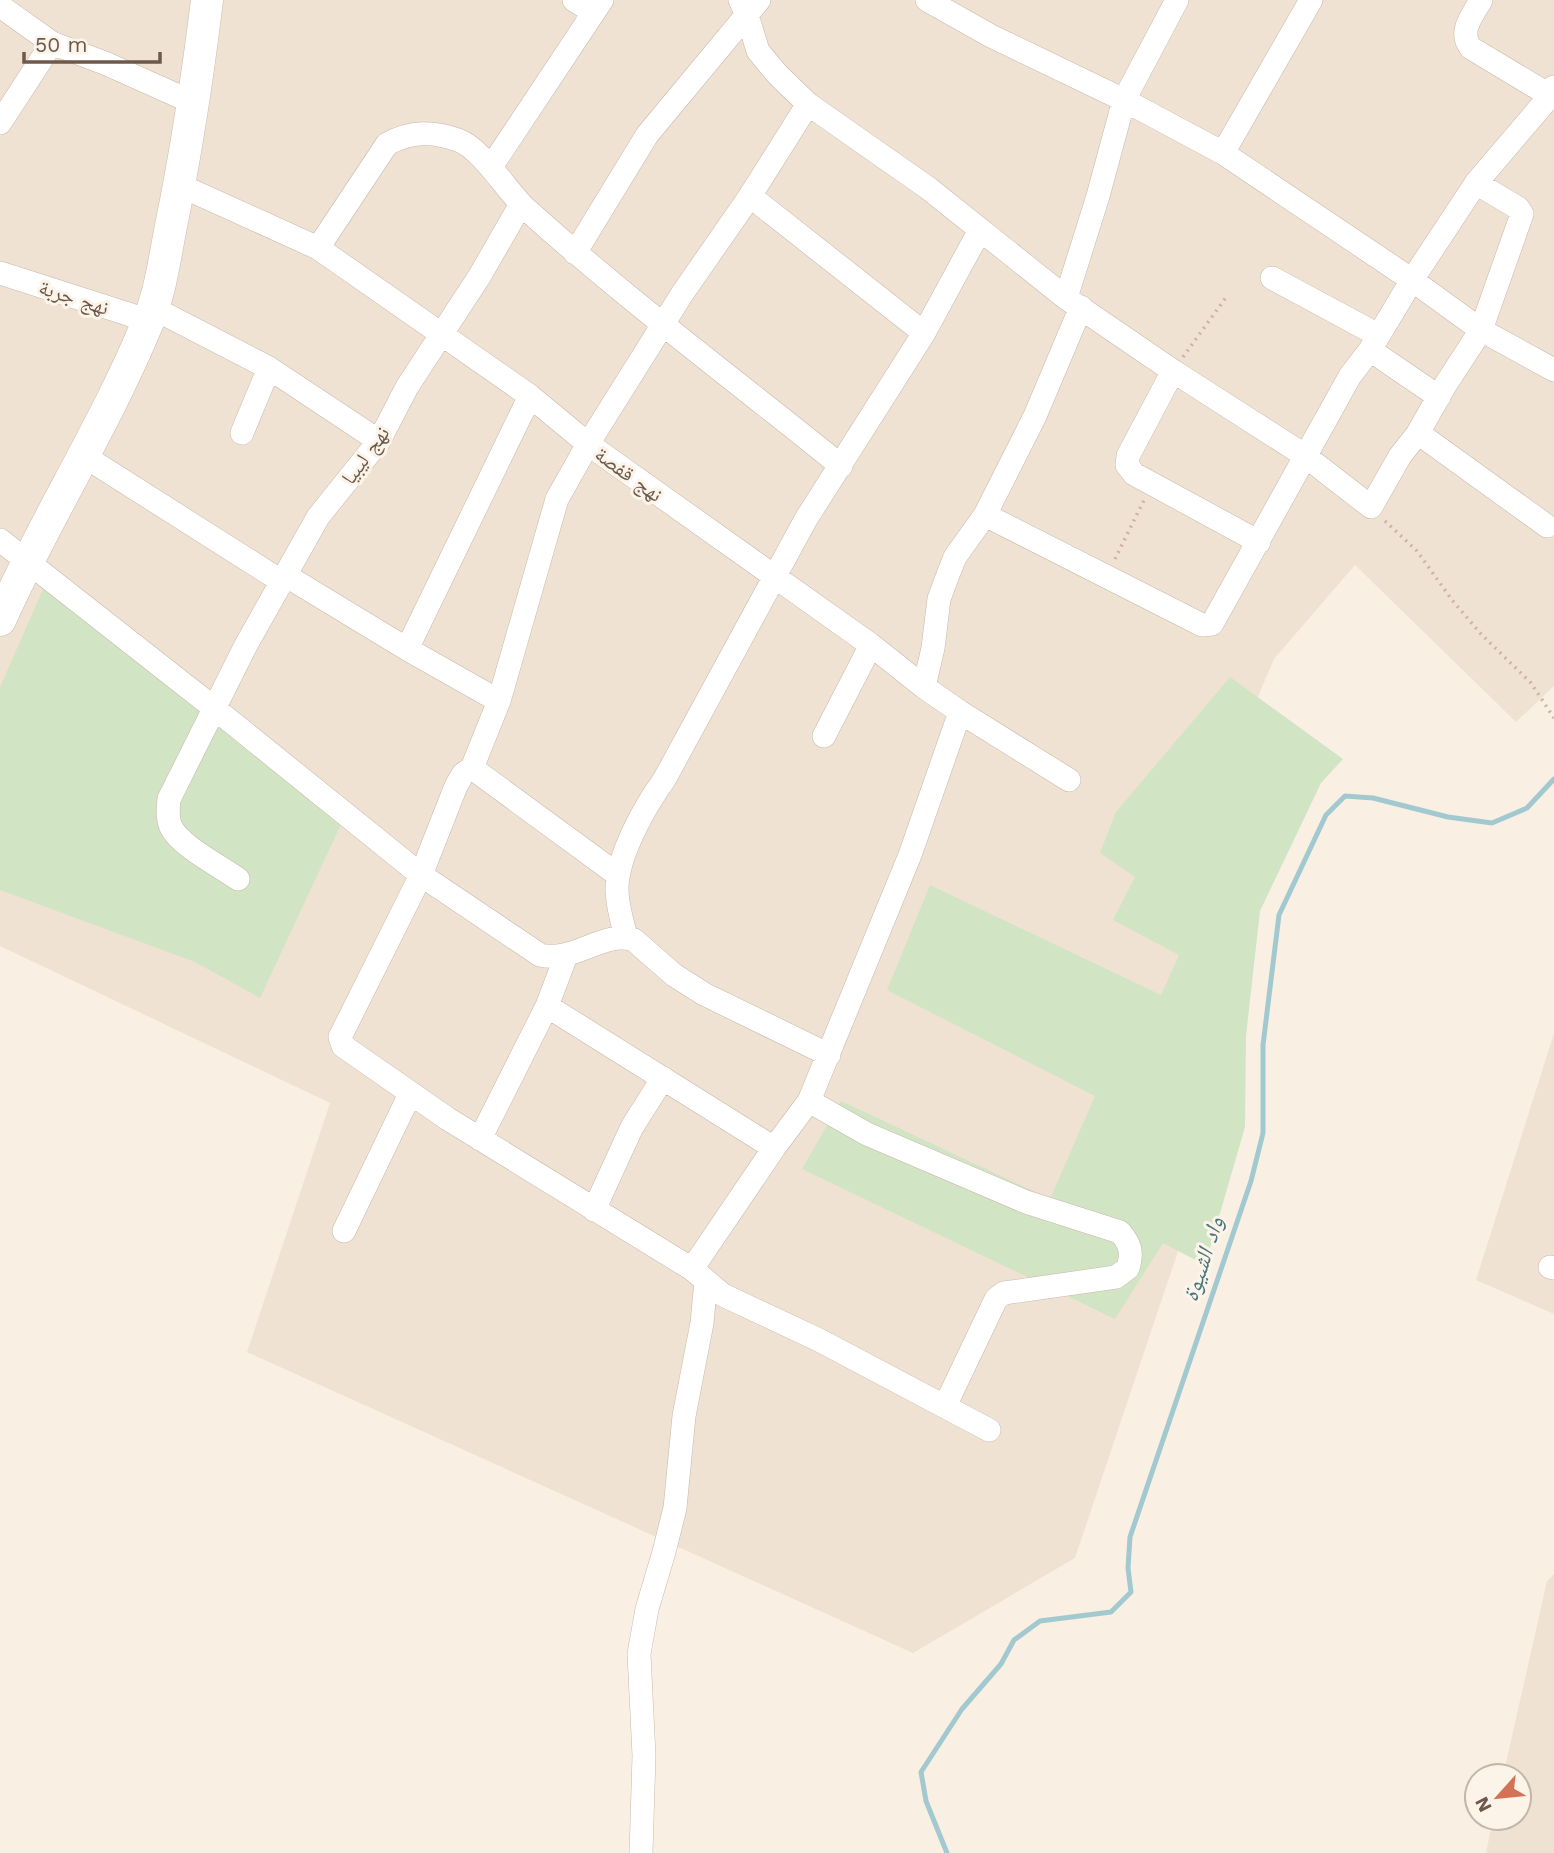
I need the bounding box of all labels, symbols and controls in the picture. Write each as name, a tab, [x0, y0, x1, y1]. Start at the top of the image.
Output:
scale bar	[24, 21, 161, 65]
text: 50 m	[35, 32, 87, 57]
street label: نهج جربة	[36, 274, 112, 321]
street label: نهج ليبيا	[336, 421, 395, 490]
street label: نهج قفصة	[590, 441, 668, 508]
water label: واد الشيوة	[1177, 1213, 1229, 1305]
north arrow	[1463, 1762, 1533, 1832]
text: N	[1470, 1793, 1497, 1816]

